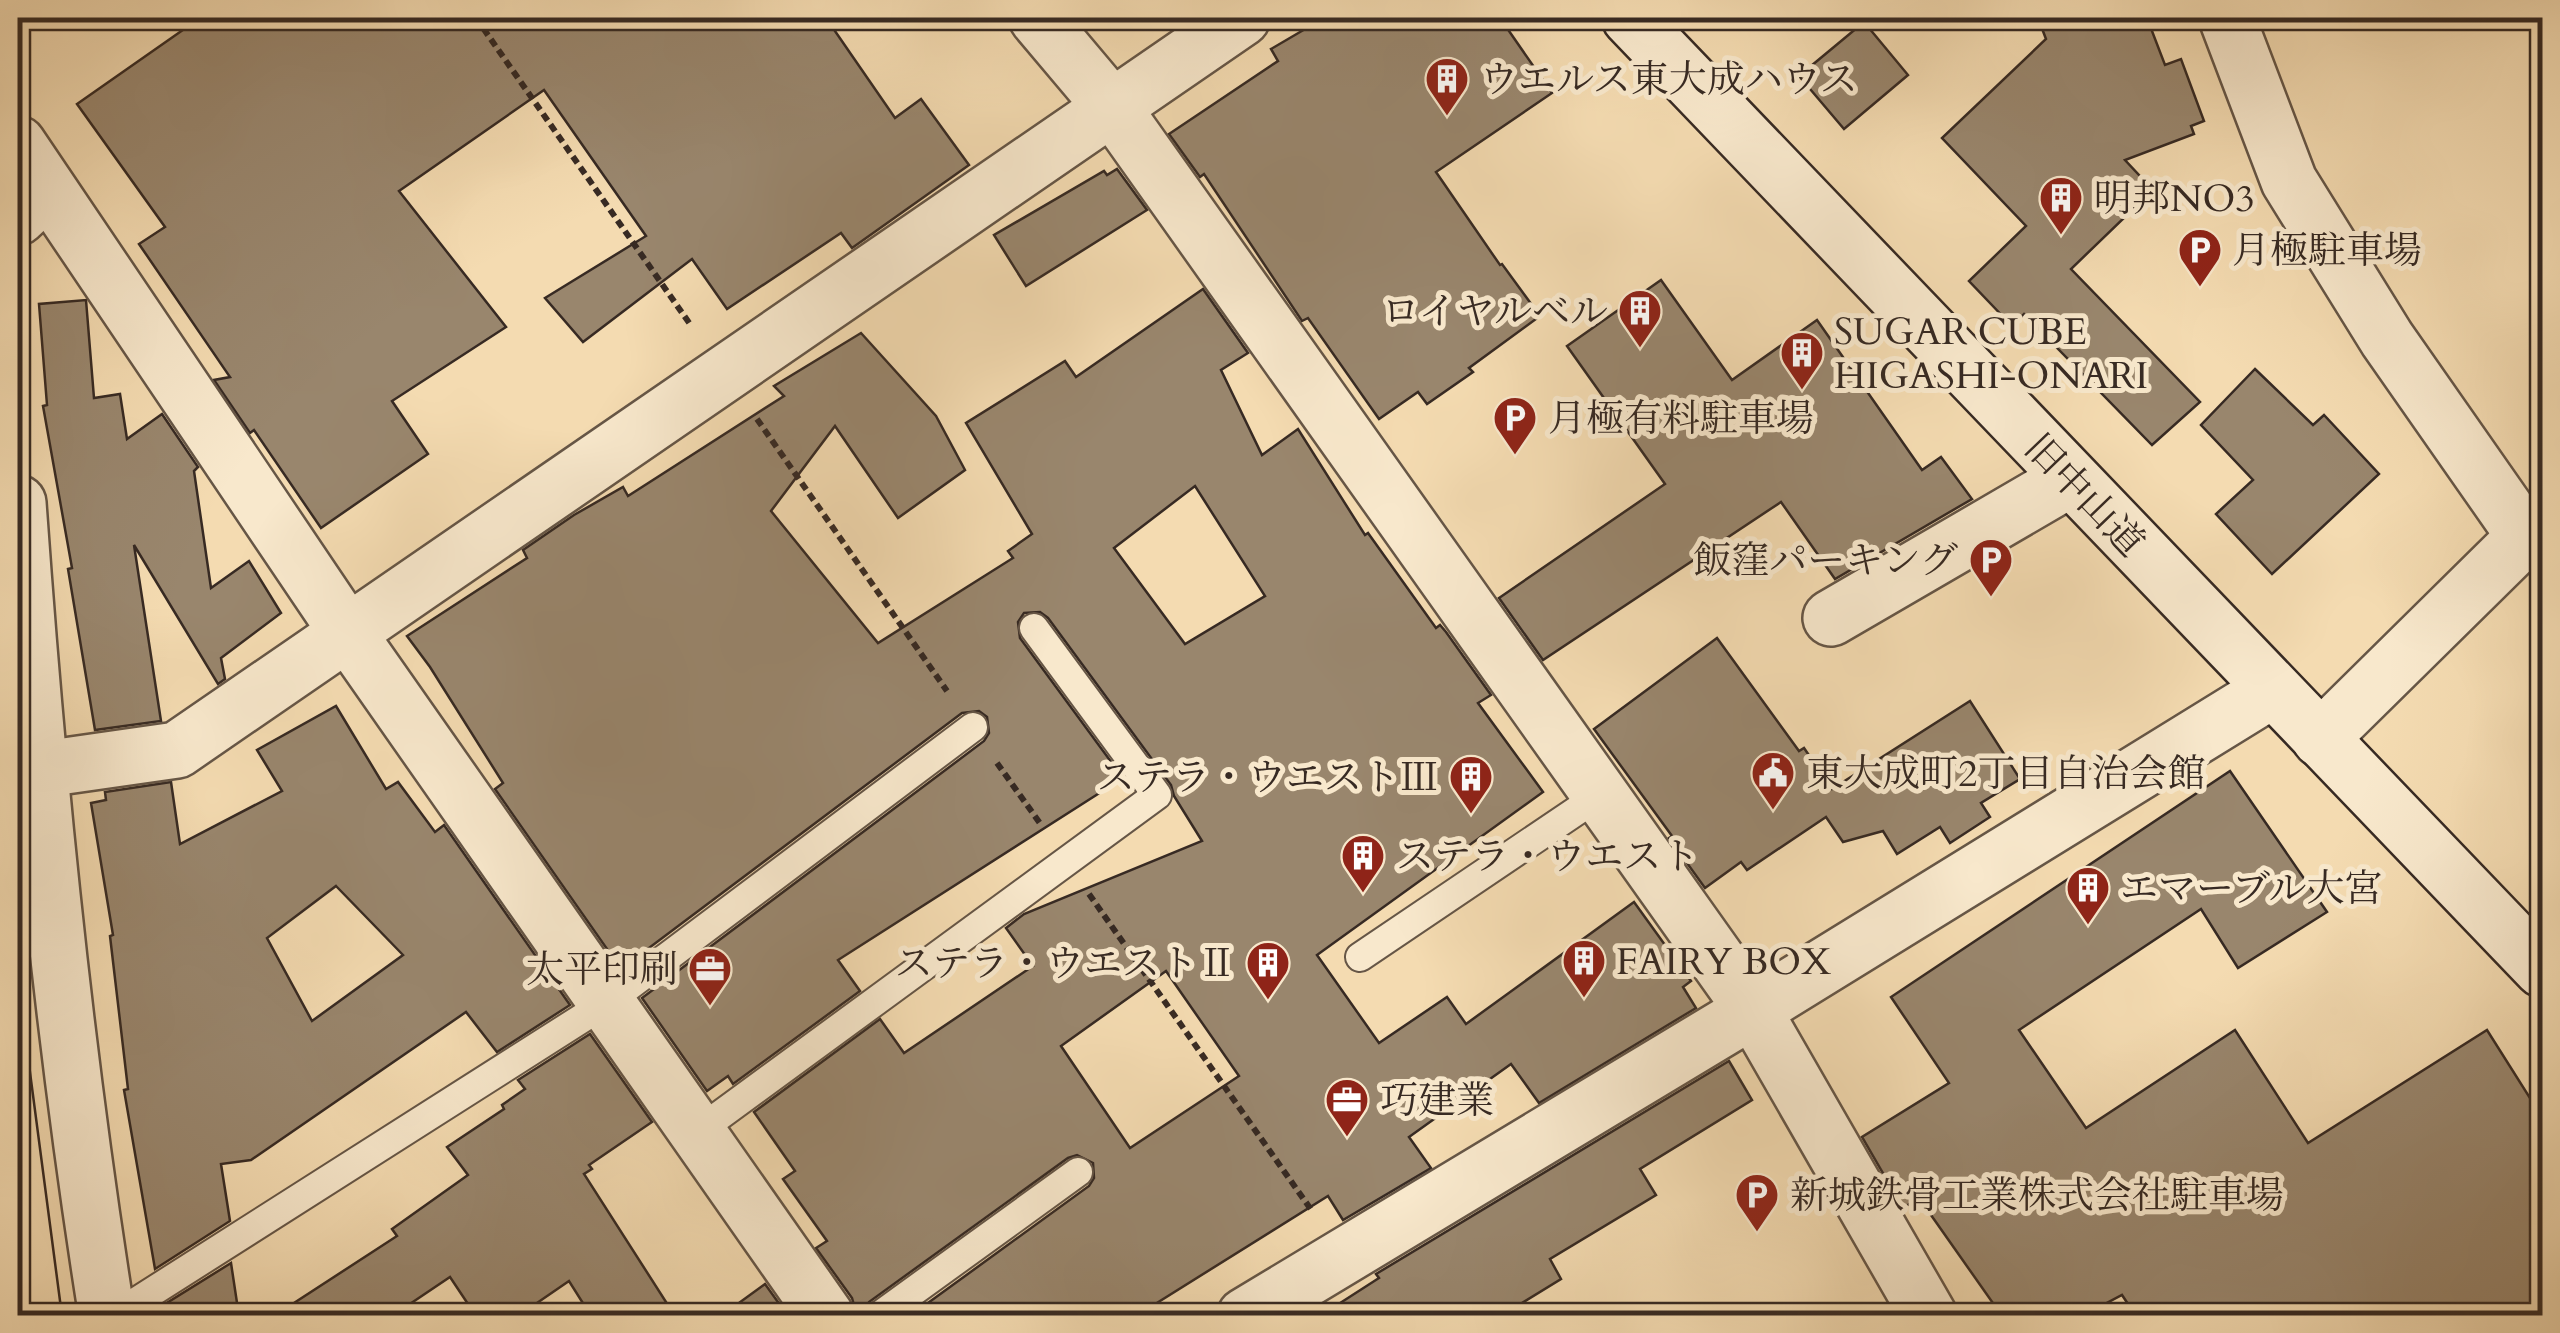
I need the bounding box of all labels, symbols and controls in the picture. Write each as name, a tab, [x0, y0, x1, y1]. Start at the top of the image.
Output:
place label: ウエルス東大成ハウス	[1480, 54, 1858, 106]
building icon: ウエルス東大成ハウス	[1424, 56, 1470, 117]
place label: 明邦NO3	[2094, 173, 2255, 225]
building icon: 明邦NO3	[2038, 175, 2084, 236]
place label: 月極駐車場	[2232, 225, 2422, 277]
parking icon: 月極駐車場	[2177, 227, 2223, 288]
place label: ロイヤルベル	[1382, 286, 1608, 338]
building icon: ロイヤルベル	[1617, 288, 1663, 349]
place label: SUGAR CUBE HIGASHI-ONARI	[1834, 306, 2148, 402]
building icon: SUGAR CUBE HIGASHI-ONARI	[1779, 330, 1825, 391]
place label: 月極有料駐車場	[1548, 393, 1814, 445]
parking icon: 月極有料駐車場	[1492, 395, 1538, 456]
street label: 旧中山道	[2013, 423, 2156, 568]
place label: 飯窪パーキング	[1693, 535, 1958, 587]
parking icon: 飯窪パーキング	[1968, 537, 2014, 598]
place label: 東大成町2丁目自治会館	[1806, 748, 2205, 800]
public building icon: 東大成町2丁目自治会館	[1750, 750, 1796, 811]
place label: ステラ・ウエストⅢ	[1097, 752, 1438, 804]
building icon: ステラ・ウエストⅢ	[1448, 754, 1494, 815]
place label: ステラ・ウエスト	[1396, 831, 1699, 883]
building icon: ステラ・ウエスト	[1340, 833, 1386, 894]
place label: エマーブル大宮	[2120, 863, 2383, 915]
building icon: エマーブル大宮	[2065, 865, 2111, 926]
place label: FAIRY BOX	[1616, 936, 1831, 988]
place label: ステラ・ウエストⅡ	[895, 938, 1236, 990]
building icon: FAIRY BOX	[1561, 938, 1607, 999]
building icon: ステラ・ウエストⅡ	[1245, 940, 1291, 1001]
place label: 太平印刷	[526, 944, 678, 996]
office icon: 太平印刷	[687, 946, 733, 1007]
place label: 巧建業	[1380, 1075, 1494, 1127]
office icon: 巧建業	[1324, 1077, 1370, 1138]
place label: 新城鉄骨工業株式会社駐車場	[1790, 1170, 2284, 1222]
parking icon: 新城鉄骨工業株式会社駐車場	[1734, 1172, 1780, 1233]

